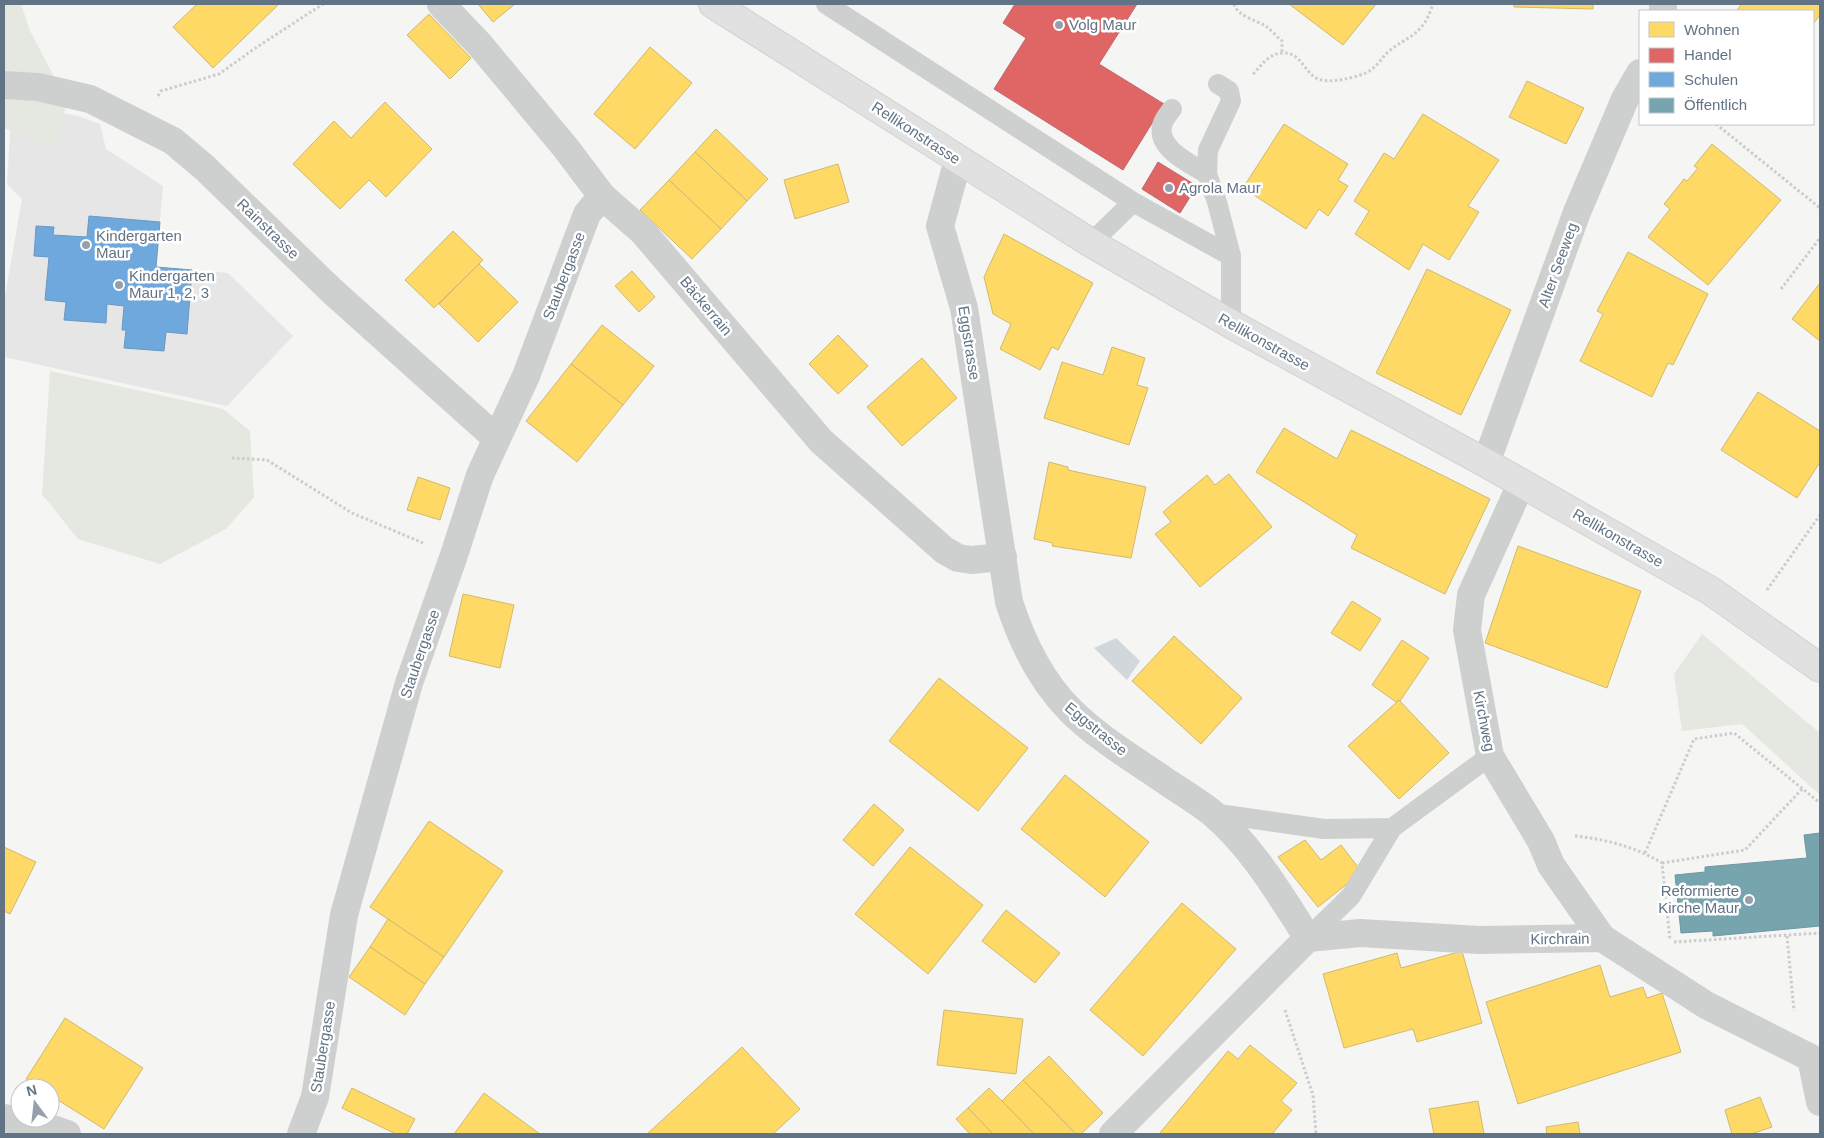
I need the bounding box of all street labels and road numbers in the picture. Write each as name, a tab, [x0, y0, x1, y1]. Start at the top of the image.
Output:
street label: Rellikonstrasse	[869, 98, 964, 167]
street label: Rainstrasse	[234, 195, 303, 262]
street label: Alter Seeweg	[1534, 220, 1581, 310]
street label: Staubergasse	[539, 230, 588, 322]
street label: Bäckerrain	[677, 273, 736, 339]
street label: Eggstrasse	[955, 305, 984, 381]
street label: Rellikonstrasse	[1216, 309, 1313, 374]
street label: Rellikonstrasse	[1570, 505, 1667, 570]
street label: Staubergasse	[396, 607, 443, 700]
street label: Kirchweg	[1470, 689, 1499, 753]
street label: Eggstrasse	[1062, 698, 1131, 759]
street label: Kirchrain	[1530, 929, 1590, 948]
street label: Staubergasse	[307, 1000, 338, 1094]

